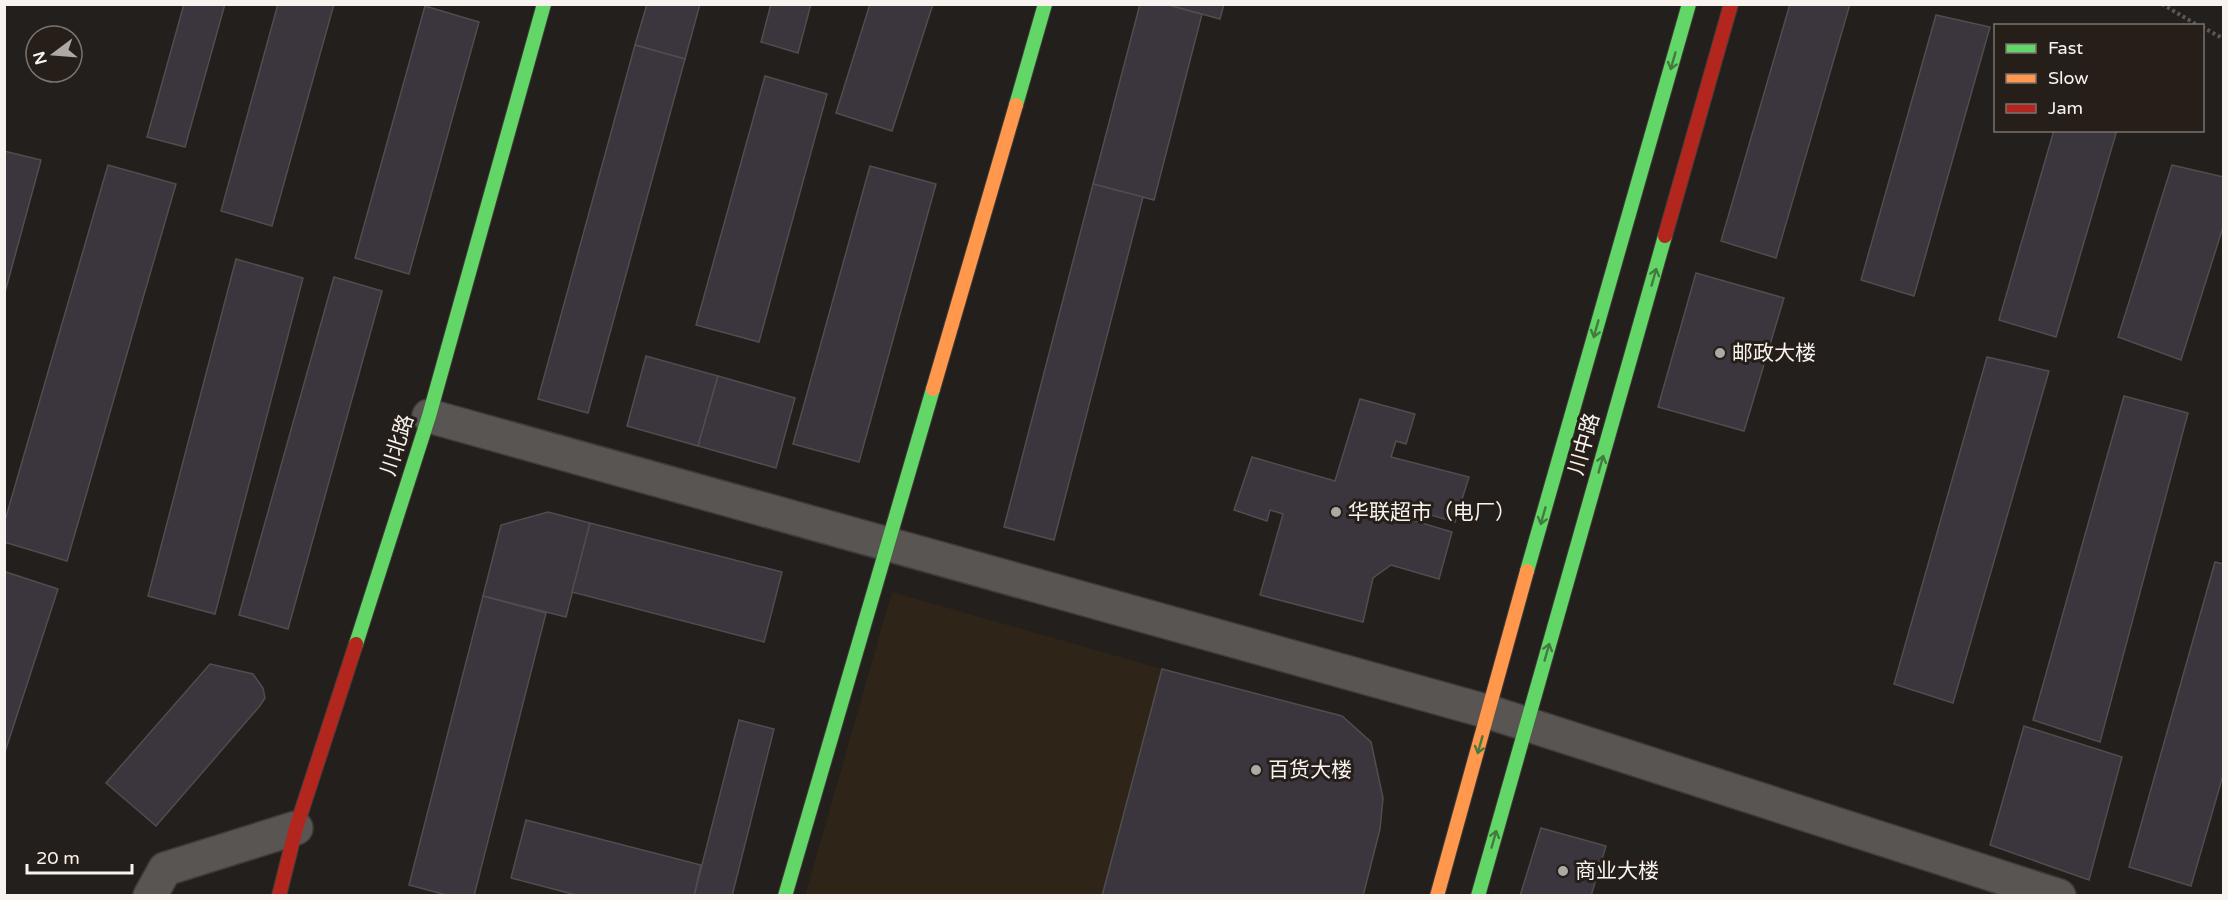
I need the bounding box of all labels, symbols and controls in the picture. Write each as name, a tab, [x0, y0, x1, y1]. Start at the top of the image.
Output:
north arrow	[24, 24, 84, 84]
legend	[1994, 24, 2204, 132]
text: Fast	[2048, 37, 2083, 59]
text: N	[29, 49, 52, 67]
one-way arrow	[1667, 51, 1678, 70]
text: Slow	[2048, 67, 2089, 89]
text: Jam	[2048, 97, 2083, 119]
one-way arrow	[1649, 268, 1660, 287]
one-way arrow	[1590, 319, 1601, 338]
place label: 邮政大楼	[1732, 341, 1816, 366]
marker: 邮政大楼	[1713, 346, 1727, 360]
street label: 川中路	[1564, 410, 1605, 478]
street label: 川北路	[376, 411, 419, 479]
one-way arrow	[1595, 455, 1607, 474]
place label: 华联超市（电厂）	[1348, 500, 1516, 525]
marker: 华联超市（电厂）	[1329, 505, 1343, 519]
one-way arrow	[1537, 507, 1548, 526]
one-way arrow	[1542, 643, 1553, 662]
one-way arrow	[1474, 735, 1485, 754]
place label: 百货大楼	[1268, 758, 1352, 783]
marker: 百货大楼	[1249, 763, 1263, 777]
one-way arrow	[1489, 830, 1500, 849]
scale bar	[27, 837, 132, 875]
text: 20 m	[36, 847, 80, 869]
place label: 商业大楼	[1575, 859, 1659, 884]
marker: 商业大楼	[1556, 864, 1570, 878]

